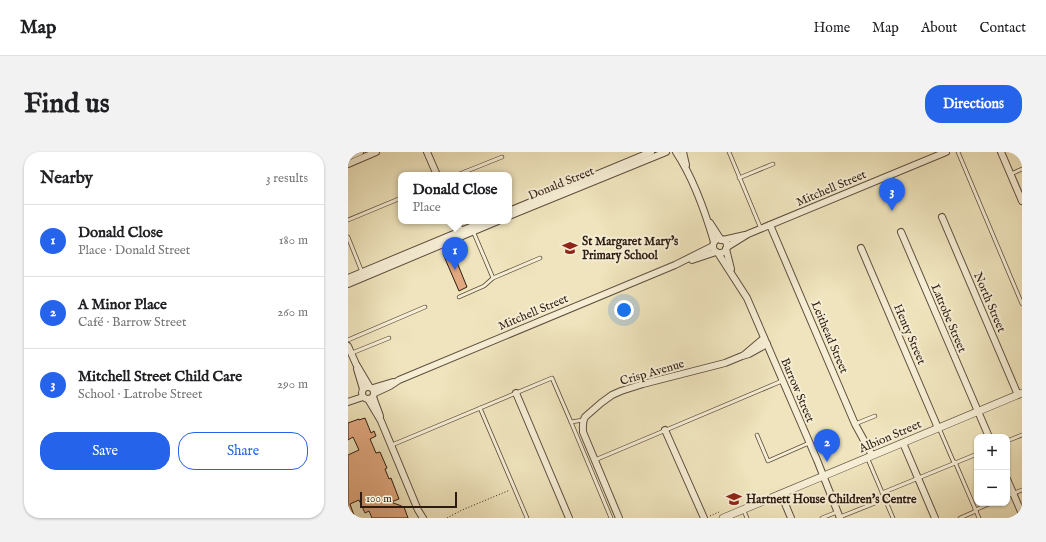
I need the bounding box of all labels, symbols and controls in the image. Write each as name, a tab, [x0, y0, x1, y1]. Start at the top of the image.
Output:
text: Map	[20, 16, 56, 40]
text: Home	[814, 19, 850, 37]
text: Map	[872, 19, 899, 37]
text: About	[921, 19, 957, 37]
text: Contact	[979, 19, 1026, 37]
button: Directions	[925, 85, 1022, 123]
text: Find us	[24, 87, 110, 122]
street label: Donald Street	[526, 163, 596, 203]
street label: Mitchell Street	[794, 167, 868, 210]
text: Nearby	[40, 168, 93, 189]
text: 3 results	[266, 170, 308, 187]
popup	[398, 172, 512, 224]
pin: 3	[879, 178, 905, 211]
text: Donald Close	[413, 180, 497, 199]
text: Place	[413, 199, 441, 216]
text: Donald Close	[78, 223, 163, 242]
text: 1	[51, 232, 55, 249]
text: 180 m	[279, 232, 308, 249]
place label: St Margaret Mary's Primary School	[582, 234, 679, 264]
pin: 1	[442, 237, 468, 270]
school or university icon: St Margaret Mary's Primary School	[561, 239, 579, 257]
text: Place · Donald Street	[78, 242, 190, 259]
street label: North Street	[970, 270, 1009, 335]
street label: Latrobe Street	[927, 282, 970, 355]
street label: Mitchell Street	[496, 291, 570, 334]
text: A Minor Place	[78, 295, 167, 314]
street label: Leithead Street	[808, 299, 852, 376]
your location	[614, 300, 634, 320]
street label: Henty Street	[890, 302, 929, 367]
text: 2	[50, 304, 56, 321]
text: 260 m	[277, 304, 308, 321]
text: Café · Barrow Street	[78, 314, 186, 331]
street label: Crisp Avenue	[618, 356, 687, 390]
street label: Barrow Street	[777, 356, 818, 425]
text: Mitchell Street Child Care	[78, 367, 242, 386]
text: 3	[51, 376, 55, 393]
text: 290 m	[277, 376, 308, 393]
text: School · Latrobe Street	[78, 386, 202, 403]
street label: Albion Street	[856, 417, 924, 457]
pin: 2	[814, 429, 840, 462]
button: Save	[40, 432, 170, 470]
button: Share	[178, 432, 308, 470]
map controls	[974, 434, 1010, 506]
button: +	[974, 434, 1010, 470]
button: −	[974, 470, 1010, 506]
scale bar	[360, 490, 457, 509]
school or university icon: Hartnett House Children's Centre	[725, 490, 743, 508]
text: 100 m	[366, 492, 392, 506]
place label: Hartnett House Children's Centre	[746, 492, 917, 507]

